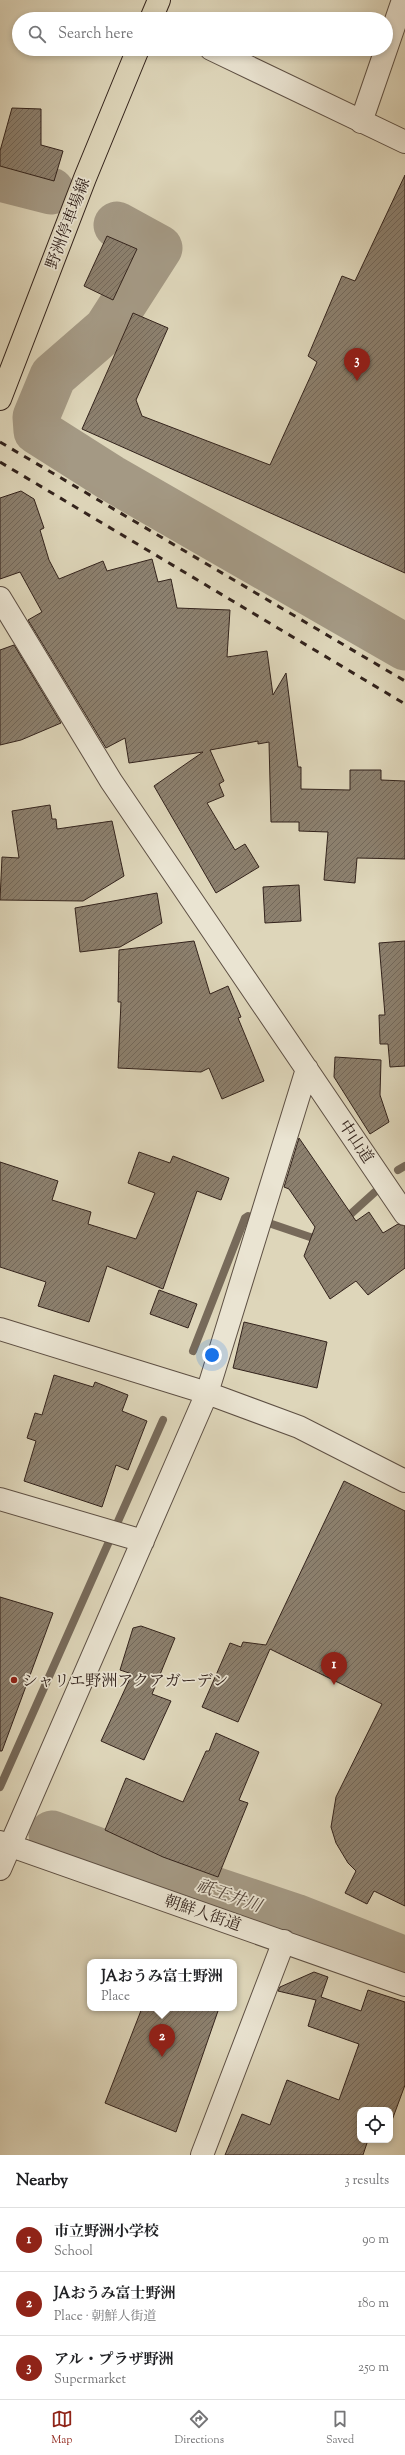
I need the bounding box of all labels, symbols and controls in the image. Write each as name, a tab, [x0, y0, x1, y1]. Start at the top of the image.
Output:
search box	[12, 12, 393, 56]
icon: search	[26, 23, 48, 45]
text: Search here	[58, 24, 133, 45]
street label: 野洲停車場線	[41, 175, 97, 273]
pin: 3	[344, 348, 370, 381]
street label: 中山道	[332, 1116, 378, 1169]
your location	[202, 1345, 222, 1365]
pin: 1	[321, 1652, 347, 1685]
place label: シャリエ野洲アクアガーデン	[22, 1671, 228, 1694]
marker: シャリエ野洲アクアガーデン	[9, 1675, 19, 1685]
water label: 祇王井川	[192, 1874, 266, 1920]
street label: 朝鮮人街道	[161, 1890, 244, 1938]
popup	[87, 1959, 237, 2011]
text: JAおうみ富士野洲	[101, 1967, 223, 1988]
text: Place	[101, 1988, 130, 2006]
pin: 2	[149, 2024, 175, 2057]
map controls	[357, 2107, 393, 2143]
button: locate	[357, 2107, 393, 2143]
text: Nearby	[16, 2169, 68, 2193]
text: 3 results	[344, 2172, 389, 2190]
text: 市立野洲小学校	[54, 2222, 159, 2243]
text: 1	[27, 2231, 31, 2249]
text: 90 m	[362, 2231, 389, 2249]
text: School	[54, 2243, 93, 2261]
text: JAおうみ富士野洲	[54, 2284, 176, 2305]
text: 2	[26, 2295, 32, 2313]
text: 180 m	[358, 2295, 389, 2313]
text: Place · 朝鮮人街道	[54, 2308, 157, 2326]
text: アル・プラザ野洲	[54, 2350, 173, 2371]
text: 3	[26, 2359, 32, 2377]
text: 250 m	[358, 2359, 389, 2377]
text: Supermarket	[54, 2371, 126, 2389]
tab: Map	[51, 2408, 73, 2448]
tab: Directions	[175, 2408, 224, 2448]
tab: Saved	[326, 2408, 354, 2448]

